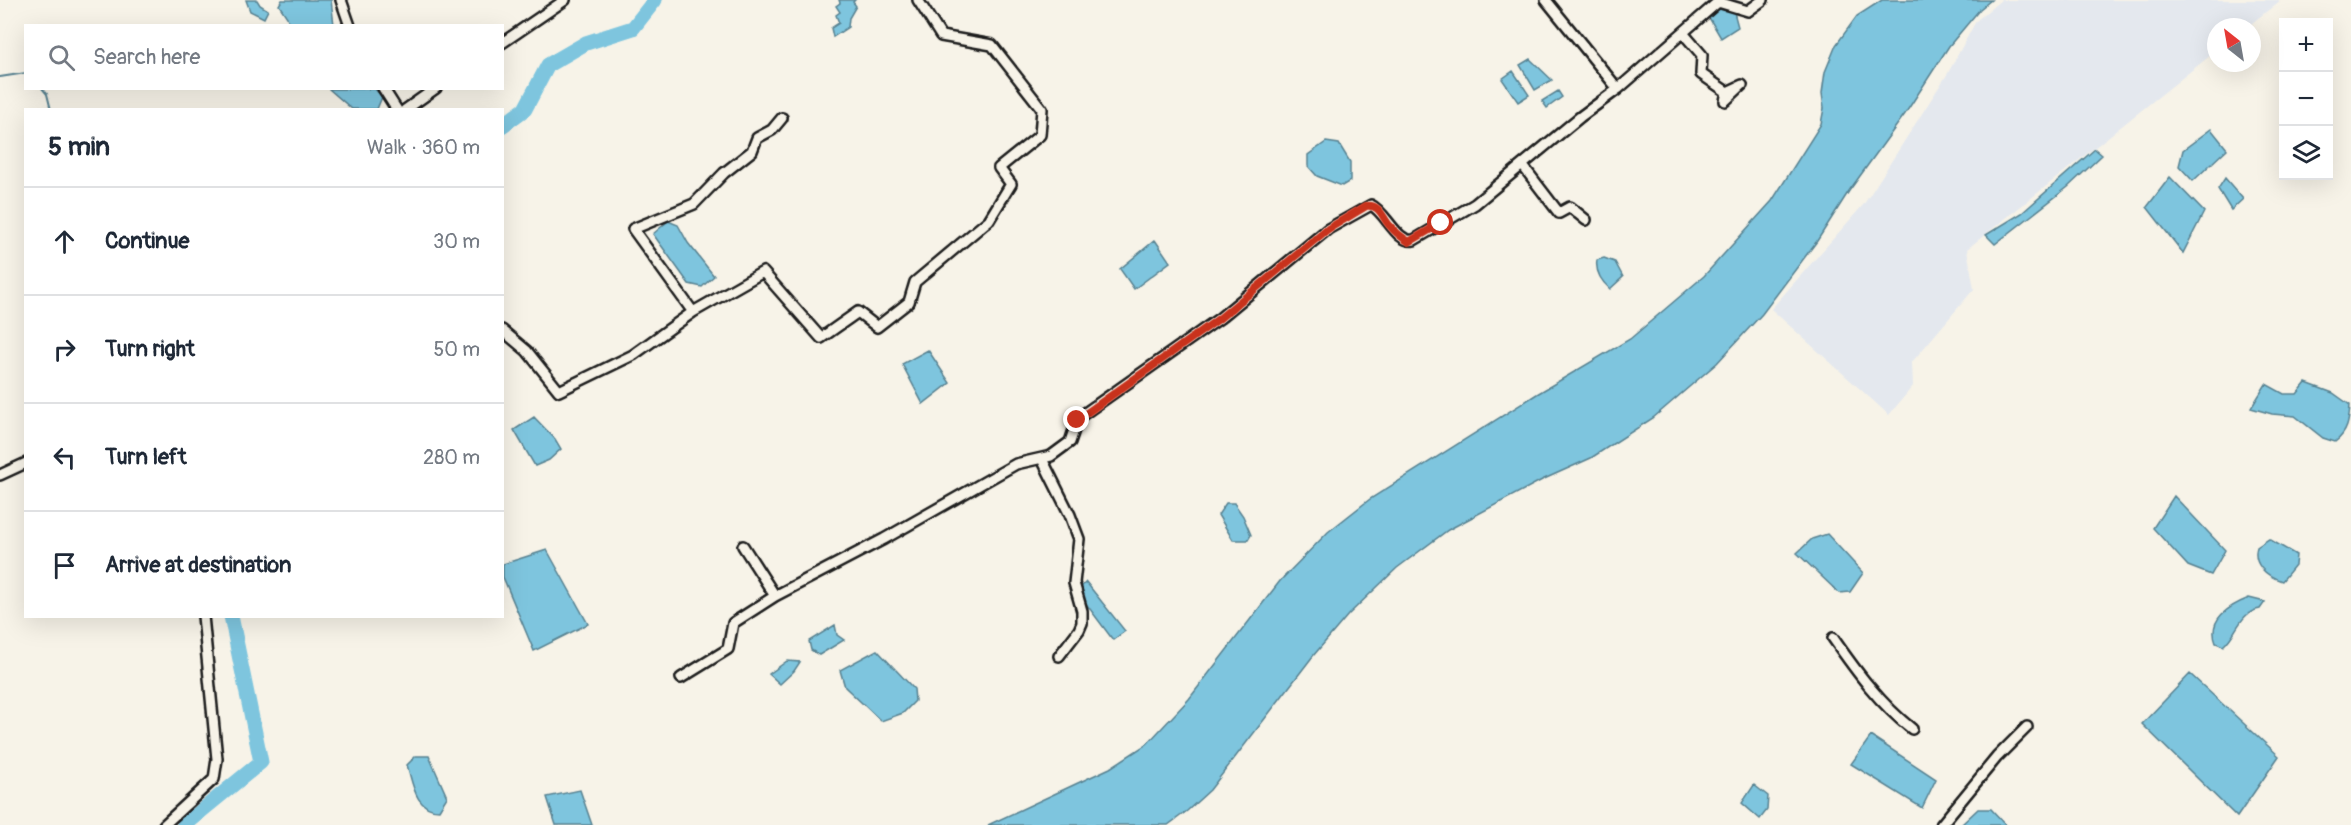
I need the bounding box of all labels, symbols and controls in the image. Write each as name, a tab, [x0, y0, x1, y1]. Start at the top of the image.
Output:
north arrow	[2207, 18, 2261, 72]
map controls	[2279, 18, 2333, 180]
button: +	[2279, 18, 2333, 72]
search box	[24, 24, 504, 90]
icon: search	[45, 41, 78, 74]
text: Search here	[93, 43, 200, 71]
button: −	[2279, 72, 2333, 126]
button: layers	[2279, 126, 2333, 180]
text: 5 min	[48, 131, 110, 163]
text: Walk · 360 m	[367, 135, 480, 160]
route start	[1427, 209, 1453, 235]
icon: ahead	[48, 225, 81, 258]
text: Continue	[105, 227, 189, 255]
text: 30 m	[433, 229, 480, 254]
icon: right	[48, 333, 81, 366]
text: Turn right	[105, 335, 195, 363]
text: 50 m	[433, 337, 480, 362]
route end	[1063, 406, 1089, 432]
icon: left	[48, 441, 81, 474]
text: Turn left	[105, 443, 187, 471]
text: 280 m	[423, 445, 480, 470]
icon: arrive	[48, 549, 81, 582]
text: Arrive at destination	[105, 551, 291, 579]

